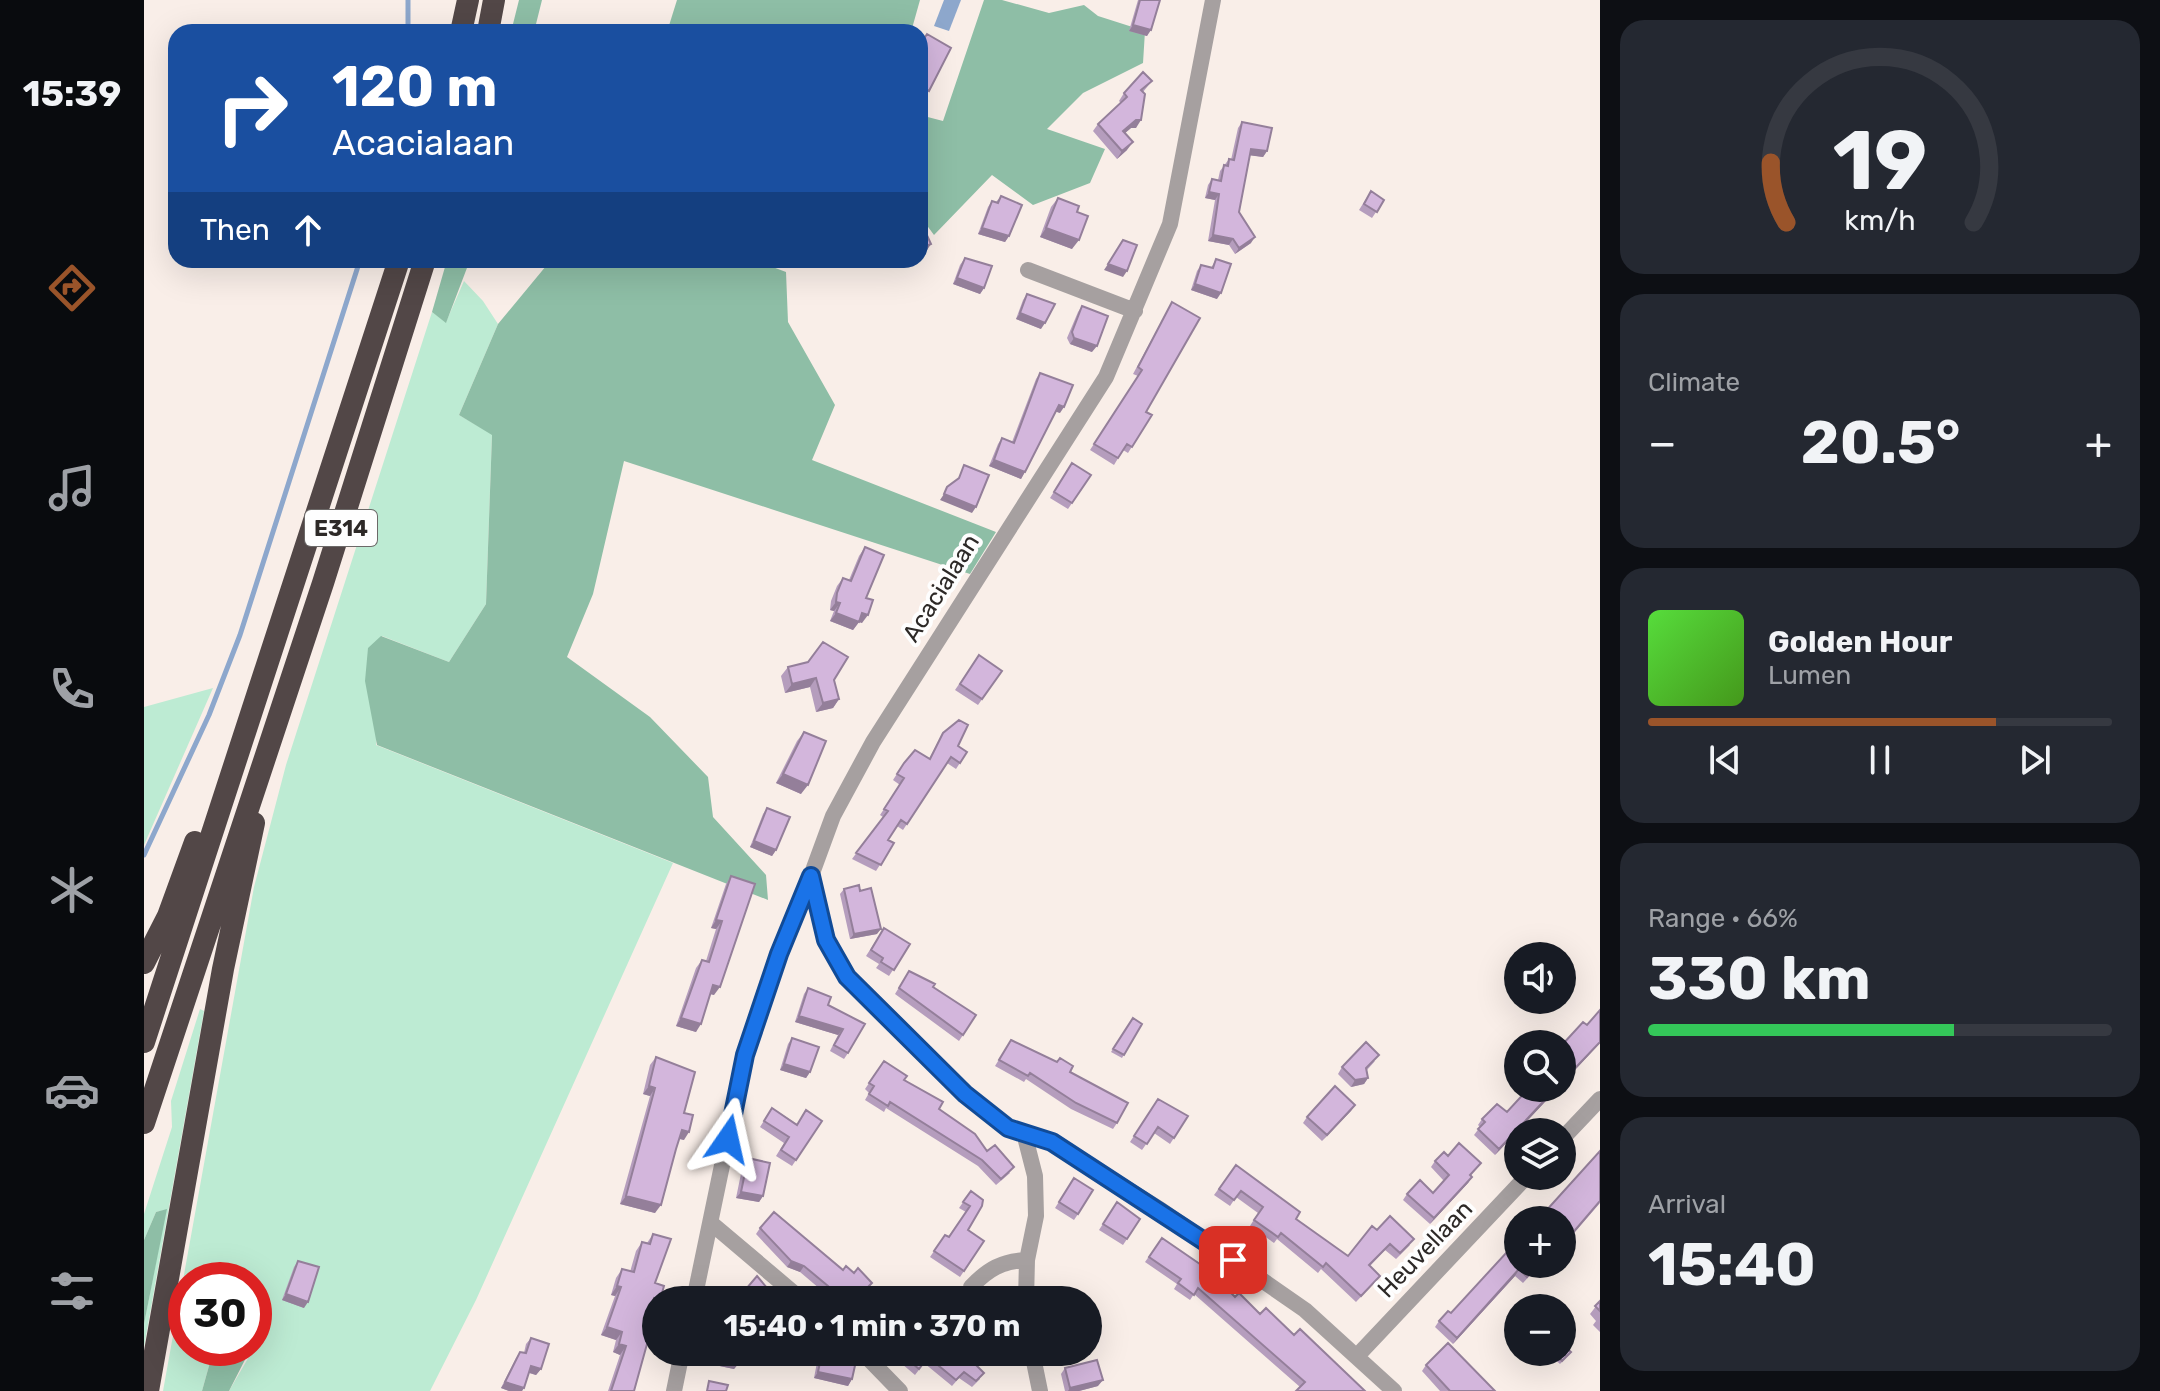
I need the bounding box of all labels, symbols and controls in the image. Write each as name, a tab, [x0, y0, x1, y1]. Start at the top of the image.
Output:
text: 120 m	[332, 54, 498, 120]
icon: right	[200, 56, 304, 160]
text: 15:39	[23, 72, 121, 115]
text: 19	[1833, 111, 1927, 210]
text: Acacialaan	[332, 121, 514, 164]
text: km/h	[1844, 203, 1916, 237]
icon: ahead	[286, 208, 330, 252]
text: Then	[200, 212, 270, 248]
icon: directions	[44, 260, 100, 316]
text: Climate	[1648, 367, 1740, 398]
text: 20.5°	[1801, 407, 1961, 478]
text: −	[1648, 417, 1677, 469]
text: +	[2085, 417, 2112, 469]
icon: music	[44, 460, 100, 516]
road number: E314	[305, 510, 377, 546]
street label: Acacialaan	[897, 529, 985, 647]
text: Golden Hour	[1768, 624, 1952, 660]
text: Lumen	[1768, 660, 1851, 691]
icon: phone	[44, 661, 100, 717]
icon: previous	[1703, 738, 1747, 782]
icon: pause	[1858, 738, 1902, 782]
icon: next	[2013, 738, 2057, 782]
icon: climate	[44, 862, 100, 918]
text: Range · 66%	[1648, 903, 1798, 934]
map controls	[1504, 942, 1576, 1366]
button: sound	[1504, 942, 1576, 1014]
text: 330 km	[1648, 943, 1871, 1014]
button: search	[1504, 1030, 1576, 1102]
icon: car	[44, 1062, 100, 1118]
position arrow	[686, 1097, 770, 1181]
button: layers	[1504, 1118, 1576, 1190]
text: Arrival	[1648, 1189, 1726, 1220]
street label: Heuvellaan	[1372, 1195, 1478, 1303]
button: +	[1504, 1206, 1576, 1278]
pin	[1199, 1226, 1267, 1294]
text: 15:40	[1648, 1229, 1816, 1300]
icon: arrive	[1211, 1238, 1255, 1282]
speed limit sign: 30	[168, 1262, 272, 1366]
icon: filters	[44, 1263, 100, 1319]
button: −	[1504, 1294, 1576, 1366]
text: 15:40 · 1 min · 370 m	[723, 1308, 1021, 1344]

